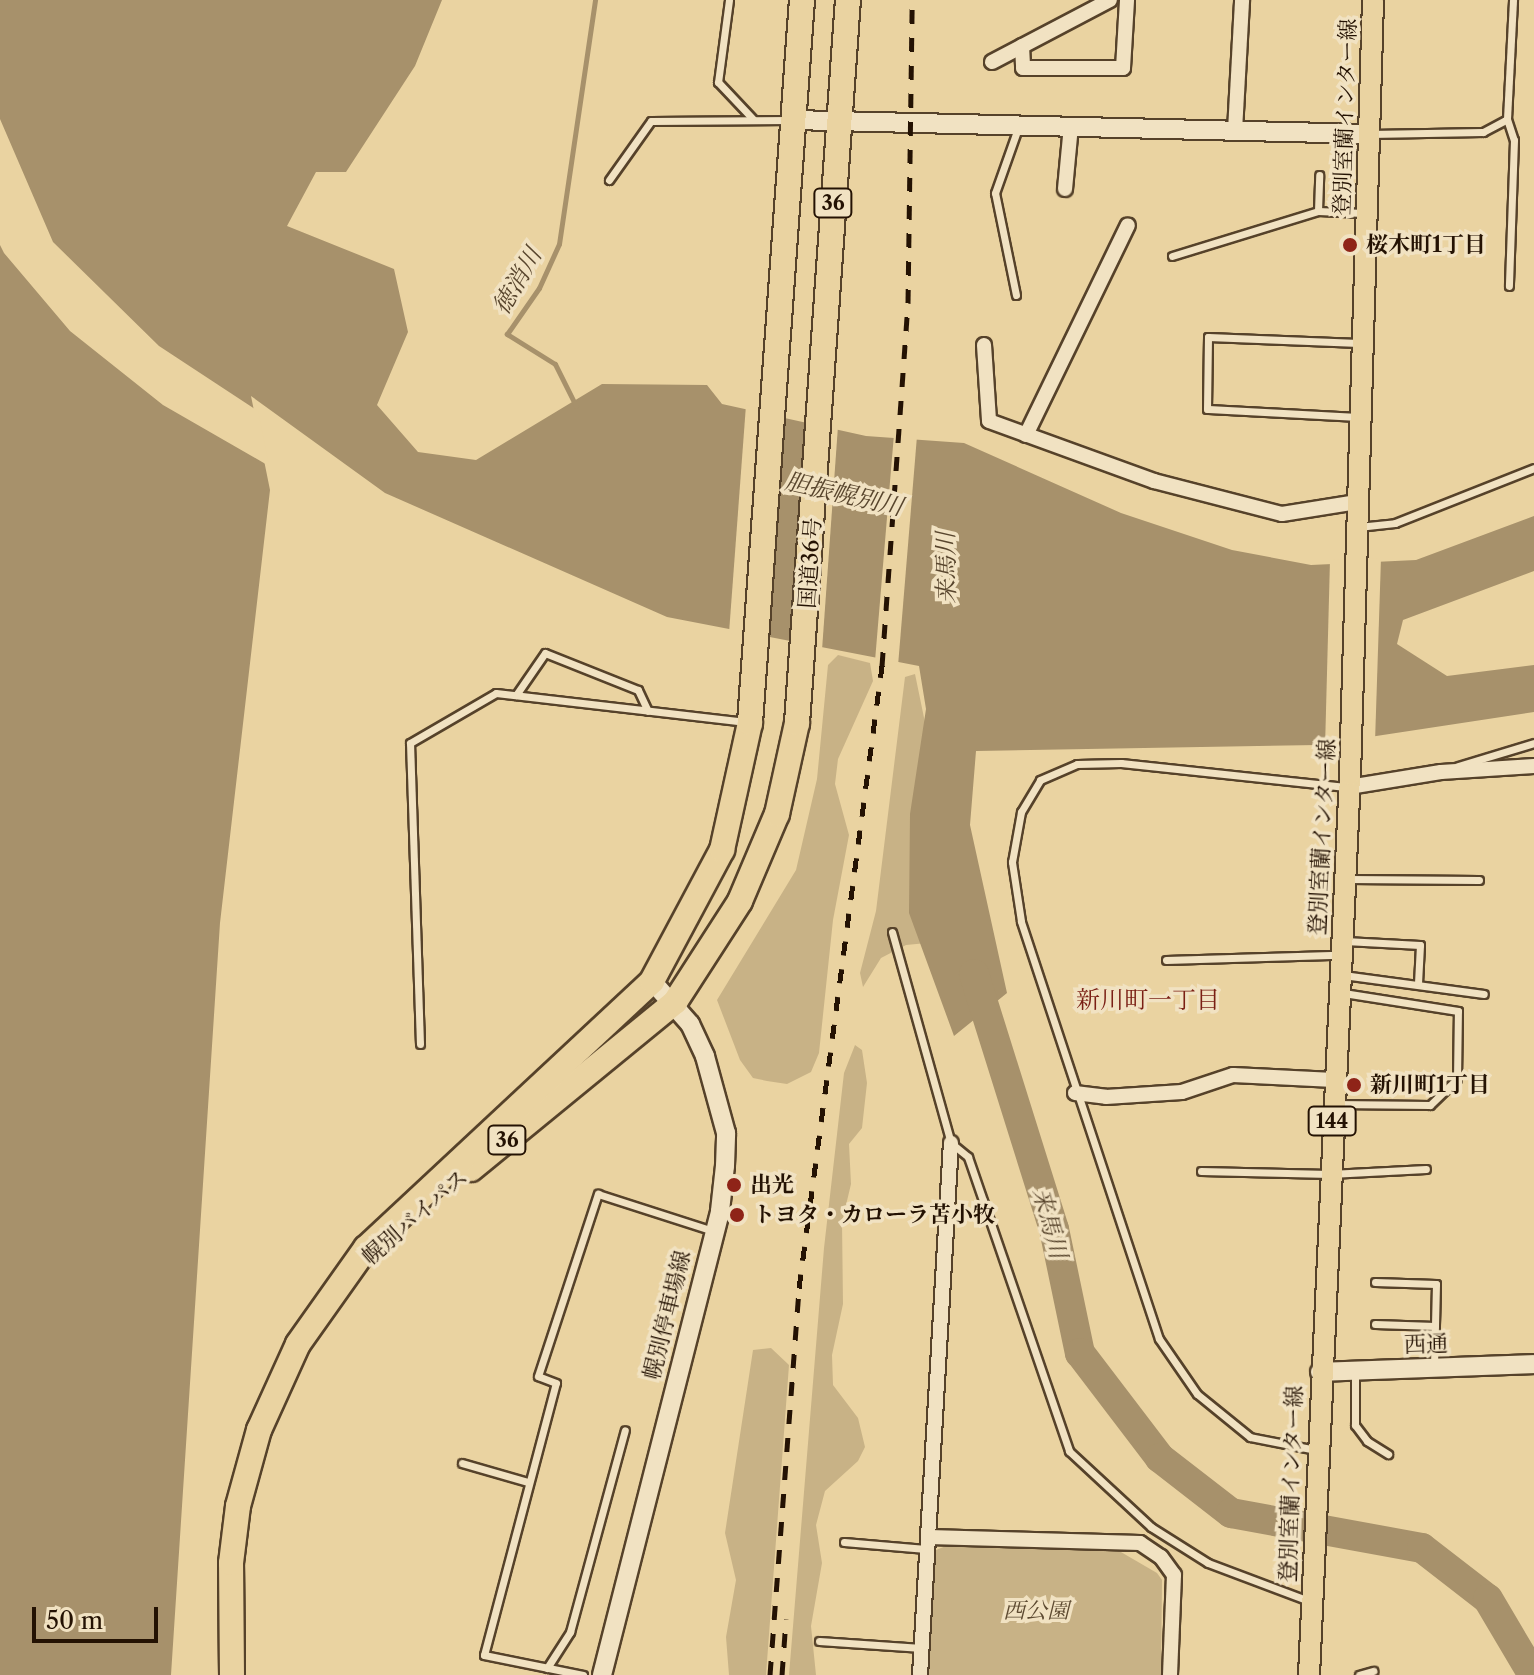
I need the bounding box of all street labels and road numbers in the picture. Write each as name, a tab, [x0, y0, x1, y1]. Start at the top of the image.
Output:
street label: 登別室蘭インター線	[1328, 18, 1362, 216]
road number: 36	[813, 187, 853, 219]
street label: 国道36号	[794, 517, 826, 609]
street label: 登別室蘭インター線	[1304, 737, 1340, 937]
road number: 144	[1306, 1105, 1358, 1137]
road number: 36	[487, 1124, 527, 1156]
street label: 幌別バイパス	[357, 1164, 473, 1270]
street label: 幌別停車場線	[638, 1248, 696, 1382]
street label: 西通	[1404, 1330, 1448, 1358]
street label: 登別室蘭インター線	[1274, 1385, 1308, 1583]

